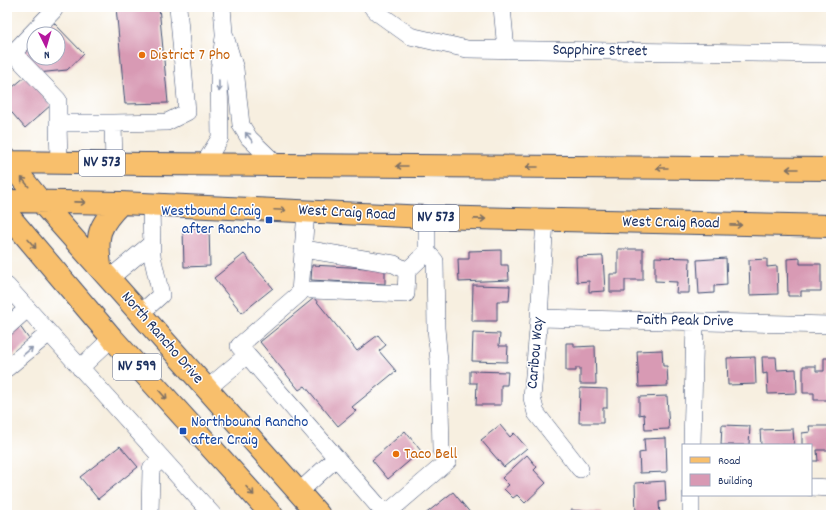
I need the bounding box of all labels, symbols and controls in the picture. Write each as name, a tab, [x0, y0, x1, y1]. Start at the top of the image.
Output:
north arrow	[26, 26, 66, 66]
street label: Sapphire Street	[552, 39, 648, 63]
place label: District 7 Pho	[150, 44, 230, 67]
text: N	[43, 46, 50, 62]
marker: District 7 Pho	[137, 50, 147, 60]
one-way arrow	[215, 79, 223, 92]
one-way arrow	[245, 132, 254, 143]
road number: NV 573	[79, 150, 125, 176]
one-way arrow	[396, 162, 409, 170]
one-way arrow	[526, 163, 539, 171]
one-way arrow	[656, 164, 669, 172]
one-way arrow	[786, 165, 799, 172]
one-way arrow	[21, 177, 30, 187]
one-way arrow	[73, 198, 86, 206]
street label: West Craig Road	[298, 199, 396, 227]
place label: Westbound Craig after Rancho	[161, 200, 261, 241]
road number: NV 573	[413, 205, 459, 231]
one-way arrow	[273, 207, 286, 214]
street label: West Craig Road	[622, 211, 720, 235]
marker: Westbound Craig after Rancho	[264, 215, 274, 225]
one-way arrow	[473, 215, 486, 222]
one-way arrow	[729, 221, 742, 229]
one-way arrow	[28, 239, 37, 249]
street label: North Rancho Drive	[115, 287, 209, 389]
street label: Faith Peak Drive	[636, 309, 734, 333]
street label: Caribou Way	[521, 316, 551, 390]
one-way arrow	[23, 346, 33, 355]
road number: NV 599	[113, 354, 161, 380]
one-way arrow	[158, 390, 168, 400]
place label: Northbound Rancho after Craig	[191, 411, 308, 452]
marker: Northbound Rancho after Craig	[178, 426, 188, 436]
place label: Taco Bell	[404, 443, 458, 466]
legend	[682, 444, 812, 496]
marker: Taco Bell	[391, 449, 401, 459]
text: Road	[718, 453, 740, 470]
text: Building	[718, 473, 753, 490]
one-way arrow	[246, 486, 255, 497]

